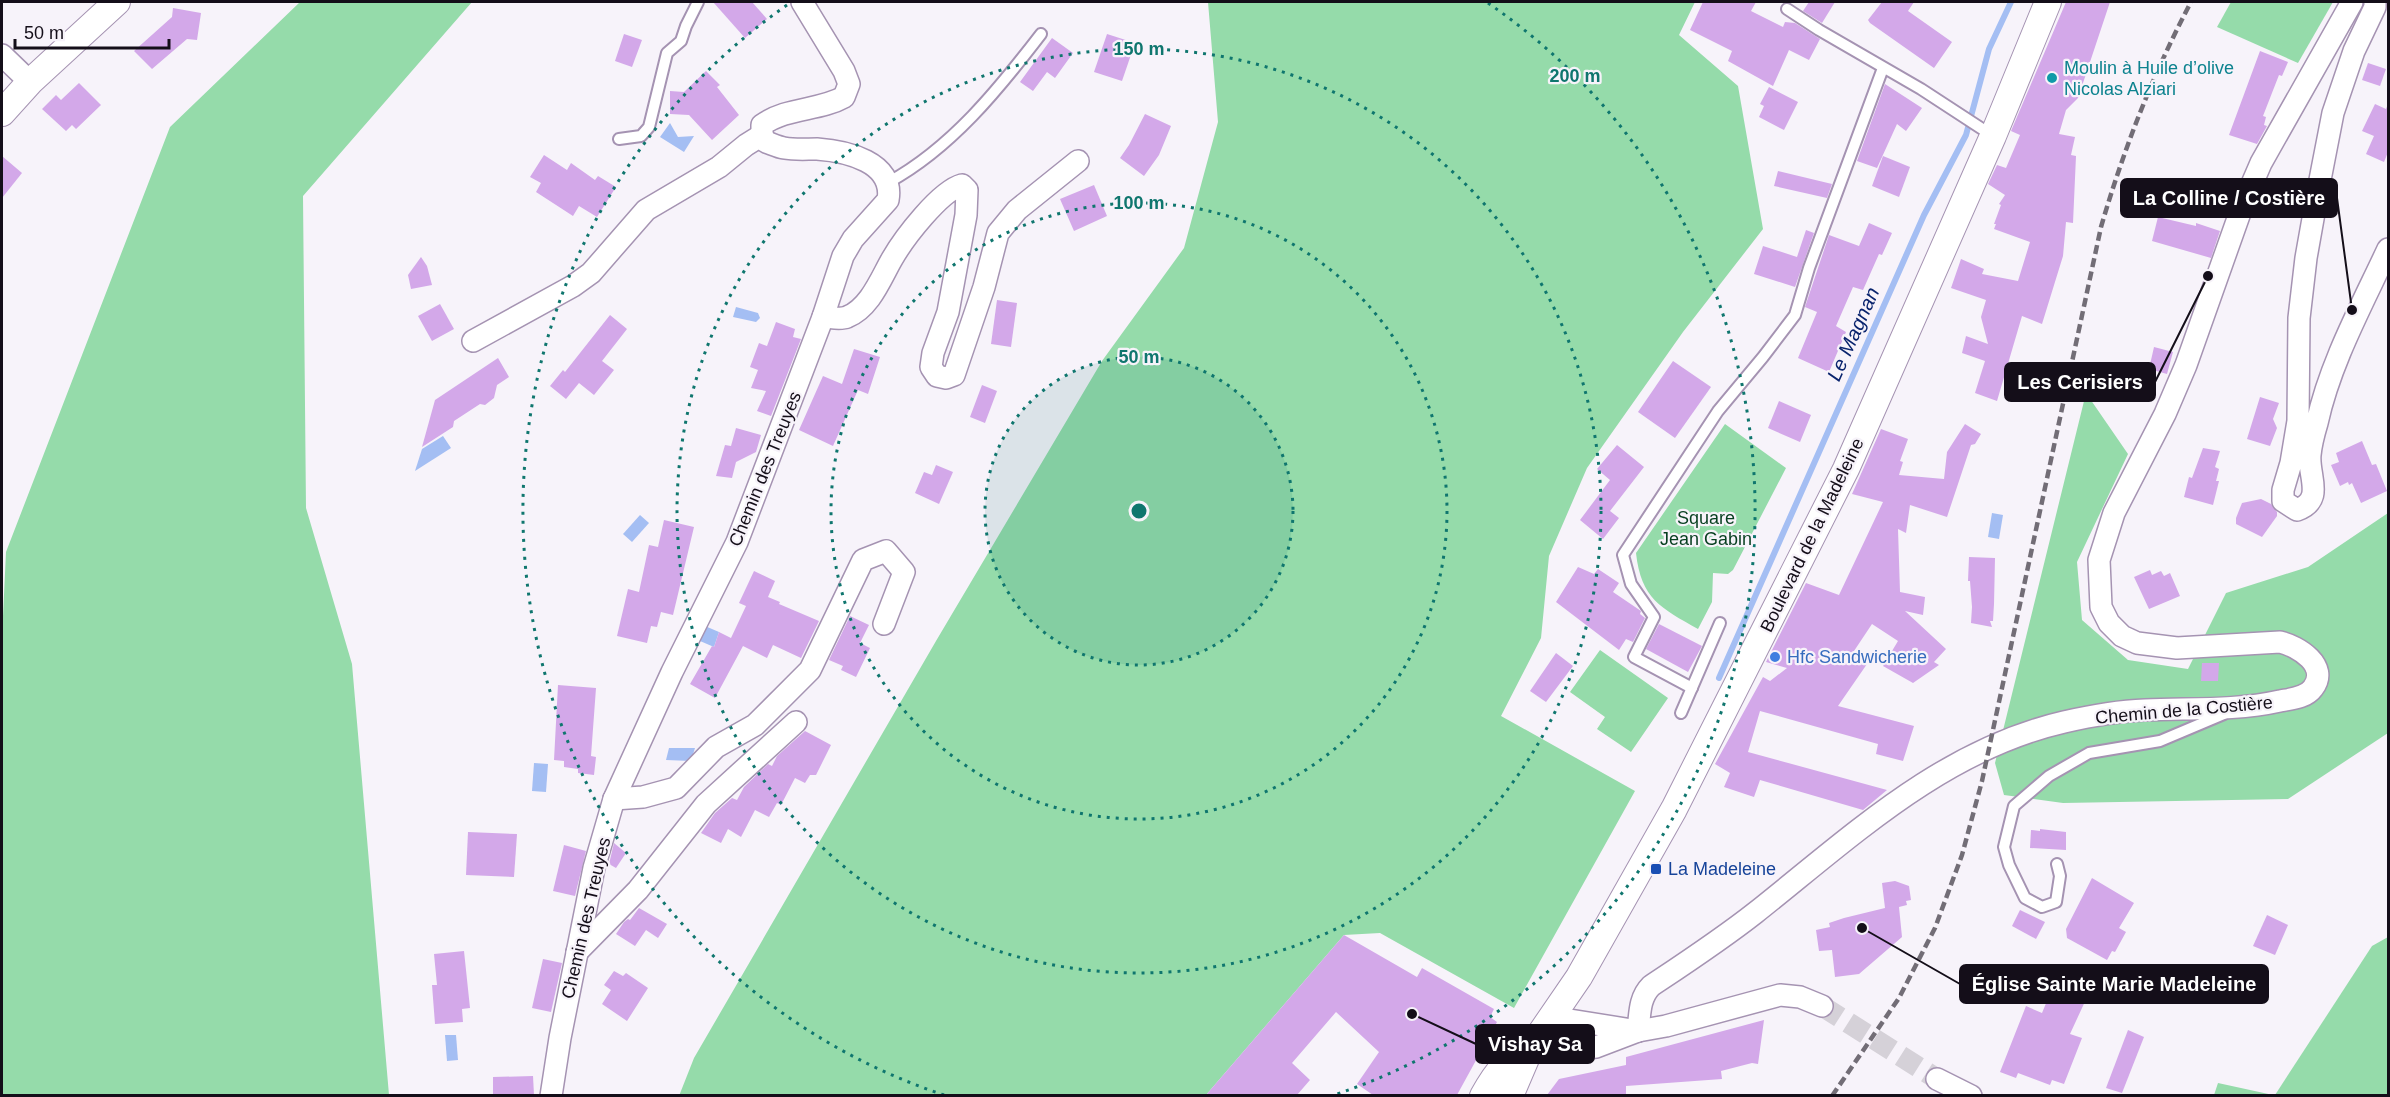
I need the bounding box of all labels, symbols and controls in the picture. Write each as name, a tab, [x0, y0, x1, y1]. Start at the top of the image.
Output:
scale bar	[15, 12, 170, 50]
text: 50 m	[24, 23, 64, 43]
text: 150 m	[1113, 39, 1165, 59]
place label: Moulin à Huile d’olive Nicolas Alziari	[2064, 58, 2234, 99]
text: 200 m	[1549, 66, 1601, 86]
marker: Moulin à Huile d’olive Nicolas Alziari	[2045, 71, 2059, 85]
callout: La Colline / Costière	[2121, 179, 2337, 217]
text: La Colline / Costière	[2133, 187, 2325, 209]
text: 100 m	[1113, 193, 1165, 213]
water label: Le Magnan	[1823, 284, 1883, 384]
text: 50 m	[1118, 347, 1160, 367]
callout: Les Cerisiers	[2005, 363, 2155, 401]
text: Les Cerisiers	[2017, 371, 2143, 393]
street label: Chemin des Treuyes	[725, 389, 805, 549]
street label: Boulevard de la Madeleine	[1756, 435, 1868, 635]
centre of rings	[1129, 501, 1149, 521]
park label: Square Jean Gabin	[1660, 508, 1752, 549]
place label: Hfc Sandwicherie	[1787, 647, 1927, 667]
marker: Hfc Sandwicherie	[1768, 650, 1782, 664]
street label: Chemin de la Costière	[2094, 692, 2274, 728]
street label: Chemin des Treuyes	[558, 835, 614, 1001]
place label: La Madeleine	[1668, 859, 1776, 879]
marker: La Madeleine	[1649, 862, 1663, 876]
callout: Église Sainte Marie Madeleine	[1960, 965, 2268, 1003]
text: Église Sainte Marie Madeleine	[1972, 973, 2256, 995]
callout: Vishay Sa	[1476, 1025, 1594, 1063]
text: Vishay Sa	[1488, 1033, 1583, 1055]

